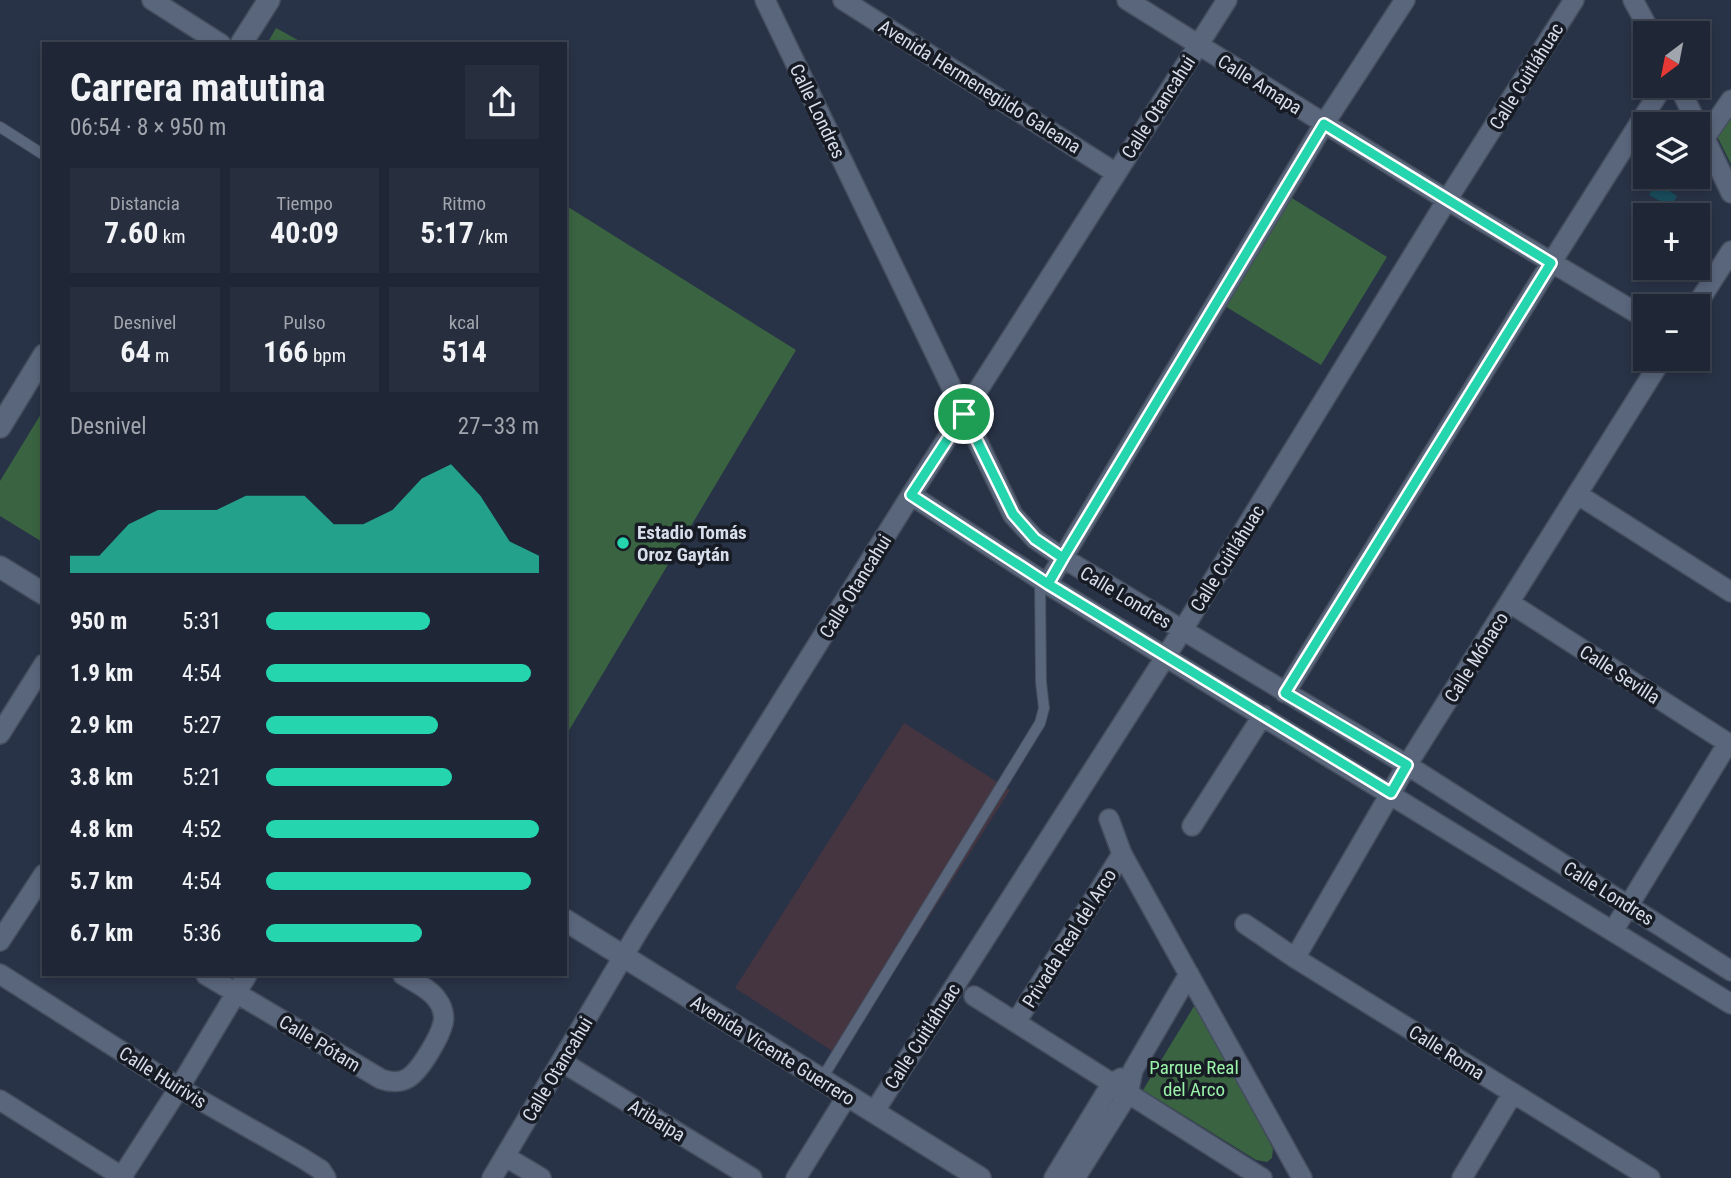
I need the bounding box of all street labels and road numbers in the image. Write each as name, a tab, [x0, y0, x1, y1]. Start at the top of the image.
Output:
street label: Avenida Hermenegildo Galeana	[874, 15, 1085, 158]
street label: Calle Cuitláhuac	[1484, 18, 1568, 134]
street label: Calle Amapa	[1213, 50, 1306, 119]
street label: Calle Otancahui	[1117, 52, 1200, 163]
street label: Calle Londres	[785, 60, 850, 162]
street label: Calle Cuitláhuac	[1185, 500, 1269, 616]
street label: Calle Otancahui	[814, 530, 896, 642]
street label: Calle Londres	[1076, 561, 1175, 634]
street label: Calle Mónaco	[1440, 608, 1513, 707]
street label: Calle Sevilla	[1575, 640, 1664, 709]
street label: Calle Londres	[1559, 857, 1658, 930]
street label: Privada Real del Arco	[1017, 865, 1121, 1012]
street label: Calle Cuitláhuac	[880, 979, 965, 1093]
street label: Avenida Vicente Guerrero	[686, 990, 859, 1110]
street label: Calle Pótam	[275, 1010, 365, 1077]
street label: Calle Otancahui	[517, 1013, 598, 1126]
street label: Calle Roma	[1405, 1020, 1489, 1085]
street label: Calle Huirivis	[115, 1042, 211, 1113]
street label: Aribaipa	[624, 1094, 689, 1146]

